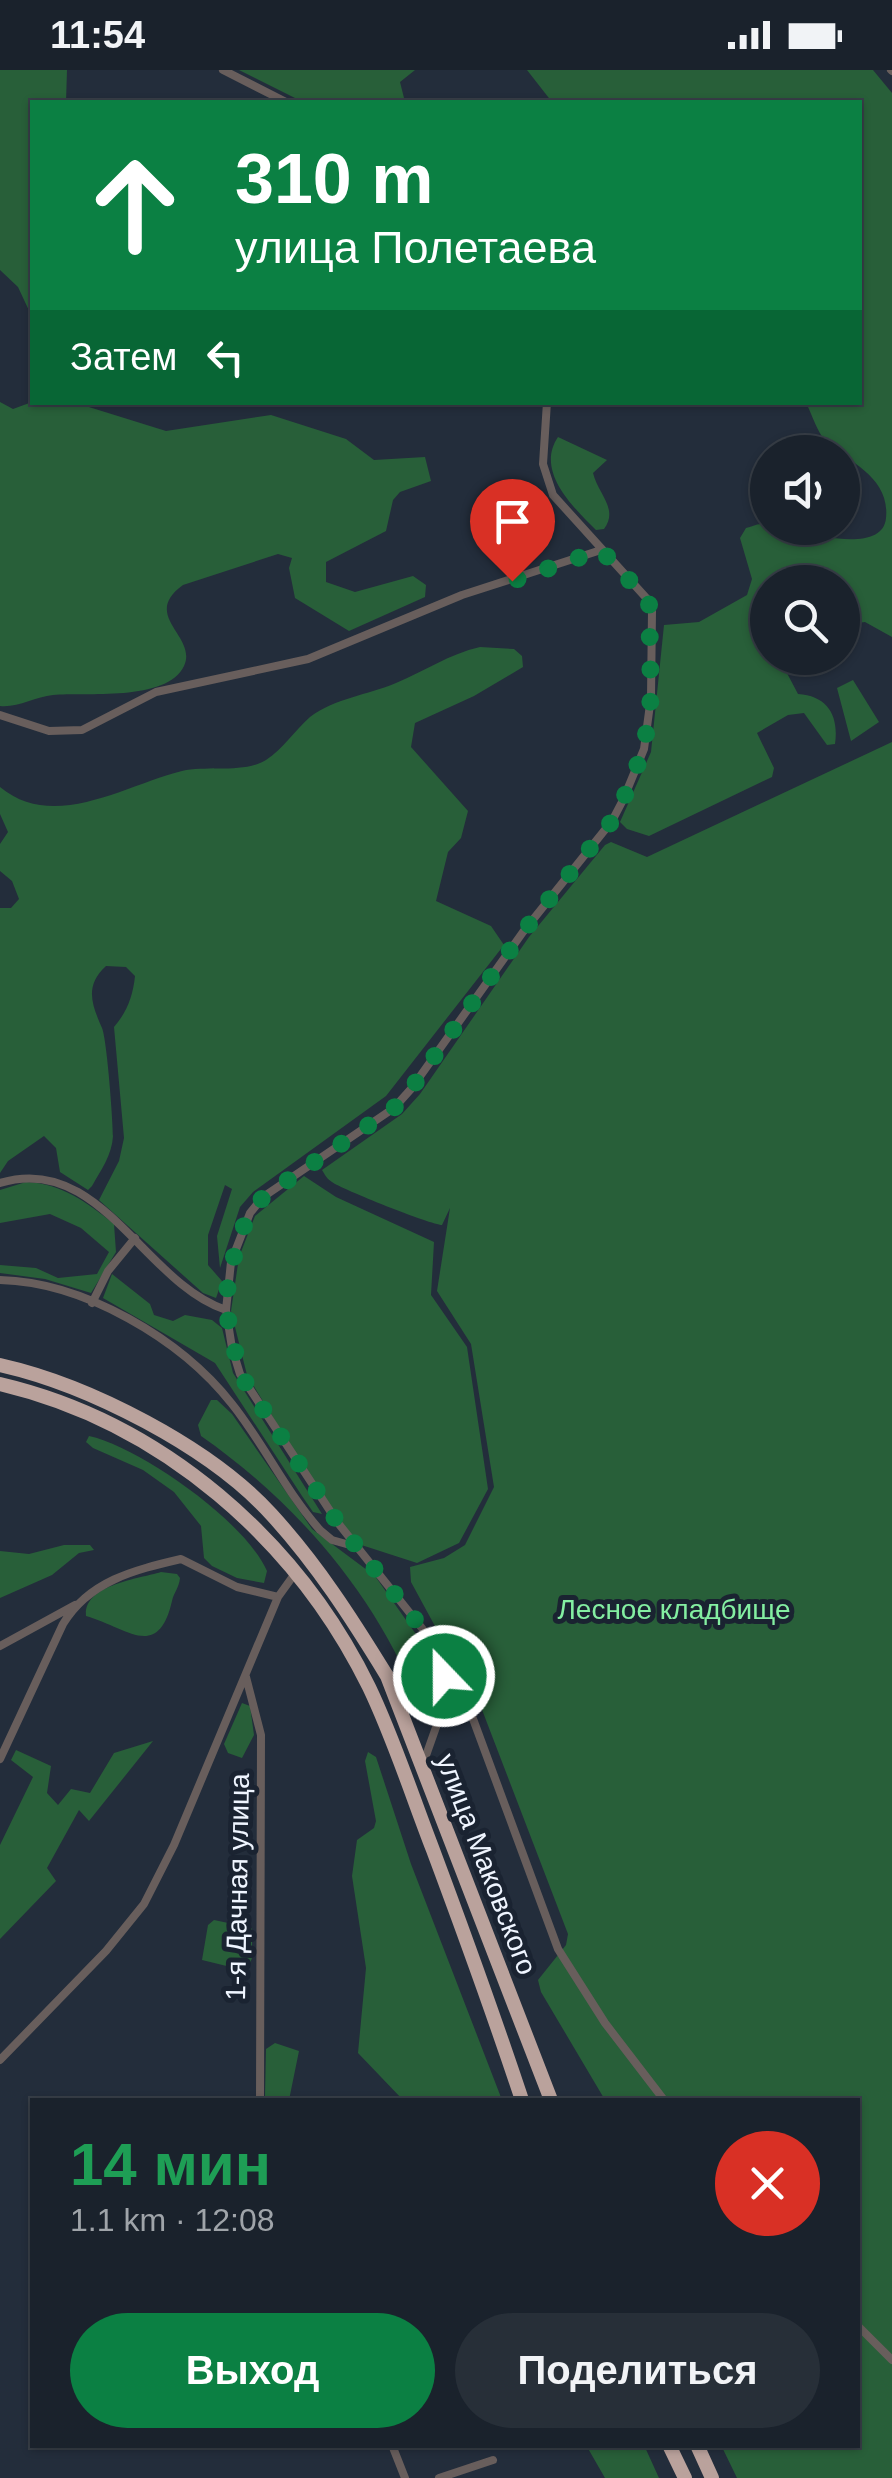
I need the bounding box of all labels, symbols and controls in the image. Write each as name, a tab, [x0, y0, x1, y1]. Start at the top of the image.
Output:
text: 11:54	[50, 14, 145, 56]
icon: ahead	[70, 140, 200, 270]
text: 310 m	[235, 140, 433, 218]
text: улица Полетаева	[235, 222, 596, 273]
icon: left	[198, 330, 253, 385]
text: Затем	[70, 336, 178, 378]
map controls	[750, 435, 860, 675]
button: sound	[750, 435, 860, 545]
pin	[470, 479, 555, 582]
icon: arrive	[485, 494, 540, 549]
button: search	[750, 565, 860, 675]
park label: Лесное кладбище	[557, 1594, 791, 1625]
position arrow	[392, 1624, 496, 1728]
street label: улица Маковского	[430, 1749, 543, 1979]
street label: 1-я Дачная улица	[220, 1773, 255, 2001]
text: 14 мин	[70, 2131, 271, 2198]
button: close	[715, 2131, 820, 2236]
text: 1.1 km · 12:08	[70, 2202, 275, 2238]
button: Выход	[70, 2313, 435, 2428]
button: Поделиться	[455, 2313, 820, 2428]

